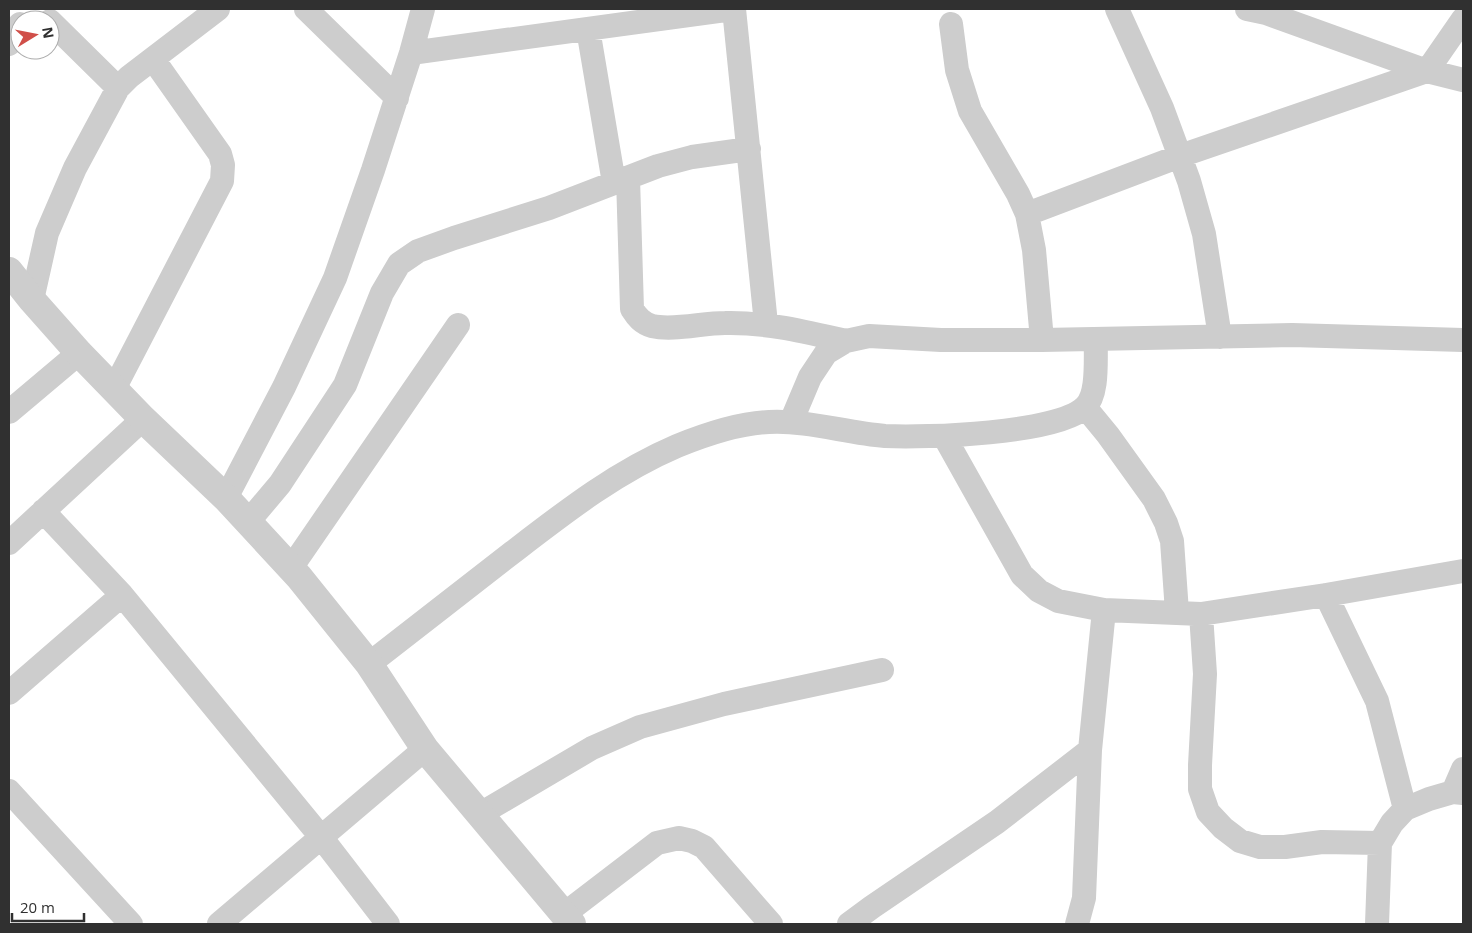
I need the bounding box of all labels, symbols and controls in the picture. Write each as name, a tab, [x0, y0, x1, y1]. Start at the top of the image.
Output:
north arrow	[10, 10, 60, 60]
text: N	[38, 25, 59, 40]
scale bar	[12, 890, 85, 922]
text: 20 m	[20, 897, 55, 917]

